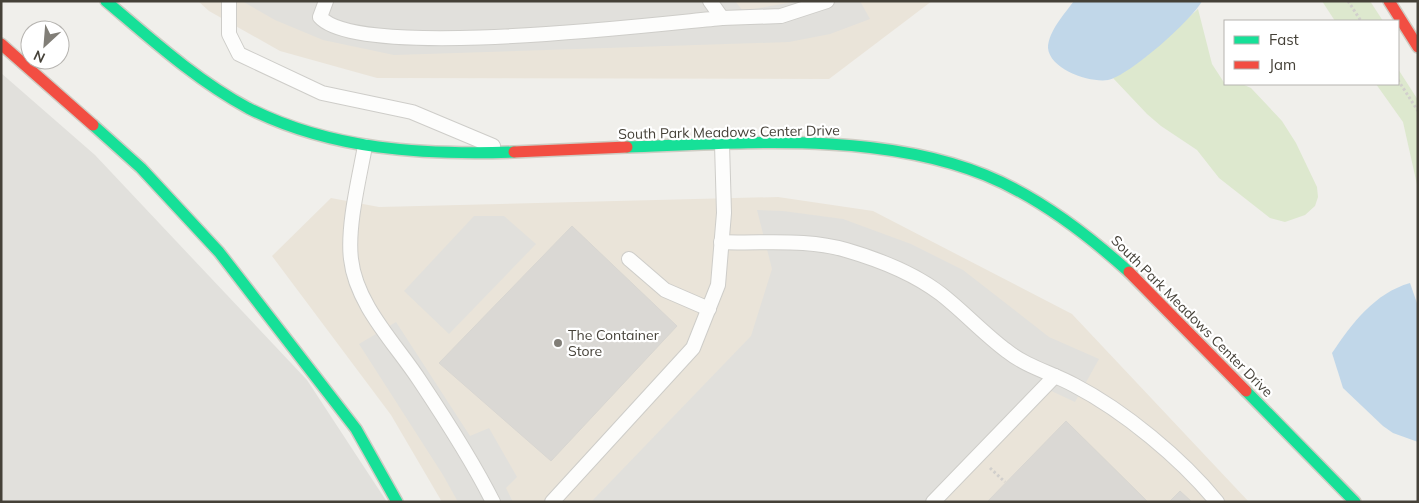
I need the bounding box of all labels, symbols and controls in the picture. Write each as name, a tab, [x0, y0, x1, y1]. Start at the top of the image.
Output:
north arrow	[20, 20, 70, 70]
legend	[1224, 20, 1399, 85]
text: Fast	[1269, 30, 1299, 49]
text: N	[31, 46, 48, 67]
text: Jam	[1269, 55, 1296, 74]
street label: South Park Meadows Center Drive	[618, 121, 840, 143]
street label: South Park Meadows Center Drive	[1107, 231, 1277, 401]
place label: The Container Store	[568, 326, 660, 360]
marker: The Container Store	[552, 337, 564, 349]

